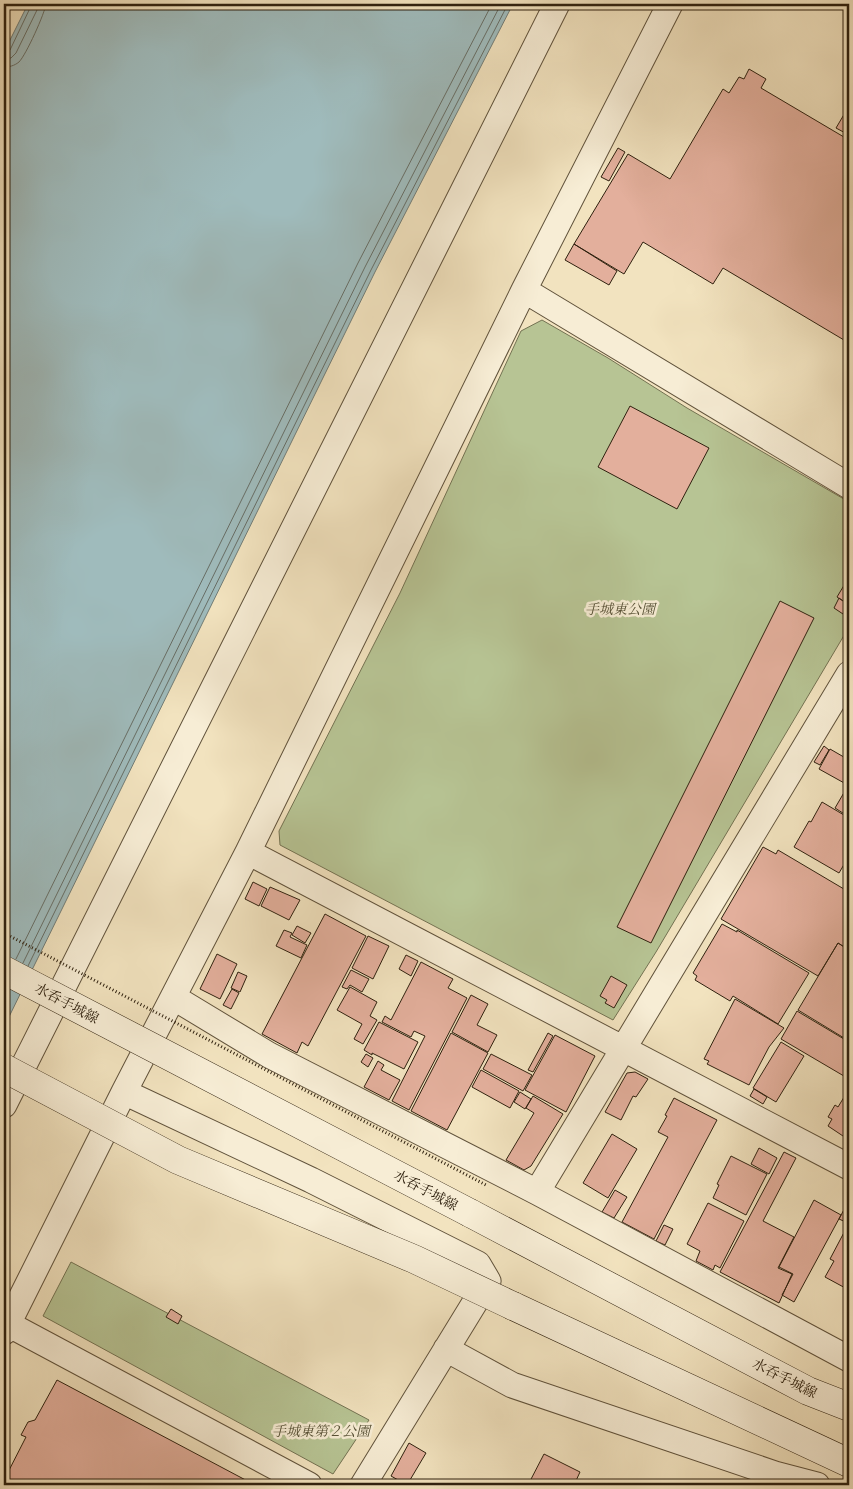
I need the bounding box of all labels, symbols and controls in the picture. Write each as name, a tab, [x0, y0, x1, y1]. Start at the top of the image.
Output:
park label: 手城東公園	[585, 600, 657, 618]
street label: 水呑手城線	[32, 979, 102, 1027]
street label: 水呑手城線	[391, 1166, 461, 1214]
street label: 水呑手城線	[750, 1354, 820, 1402]
park label: 手城東第２公園	[272, 1422, 372, 1440]

